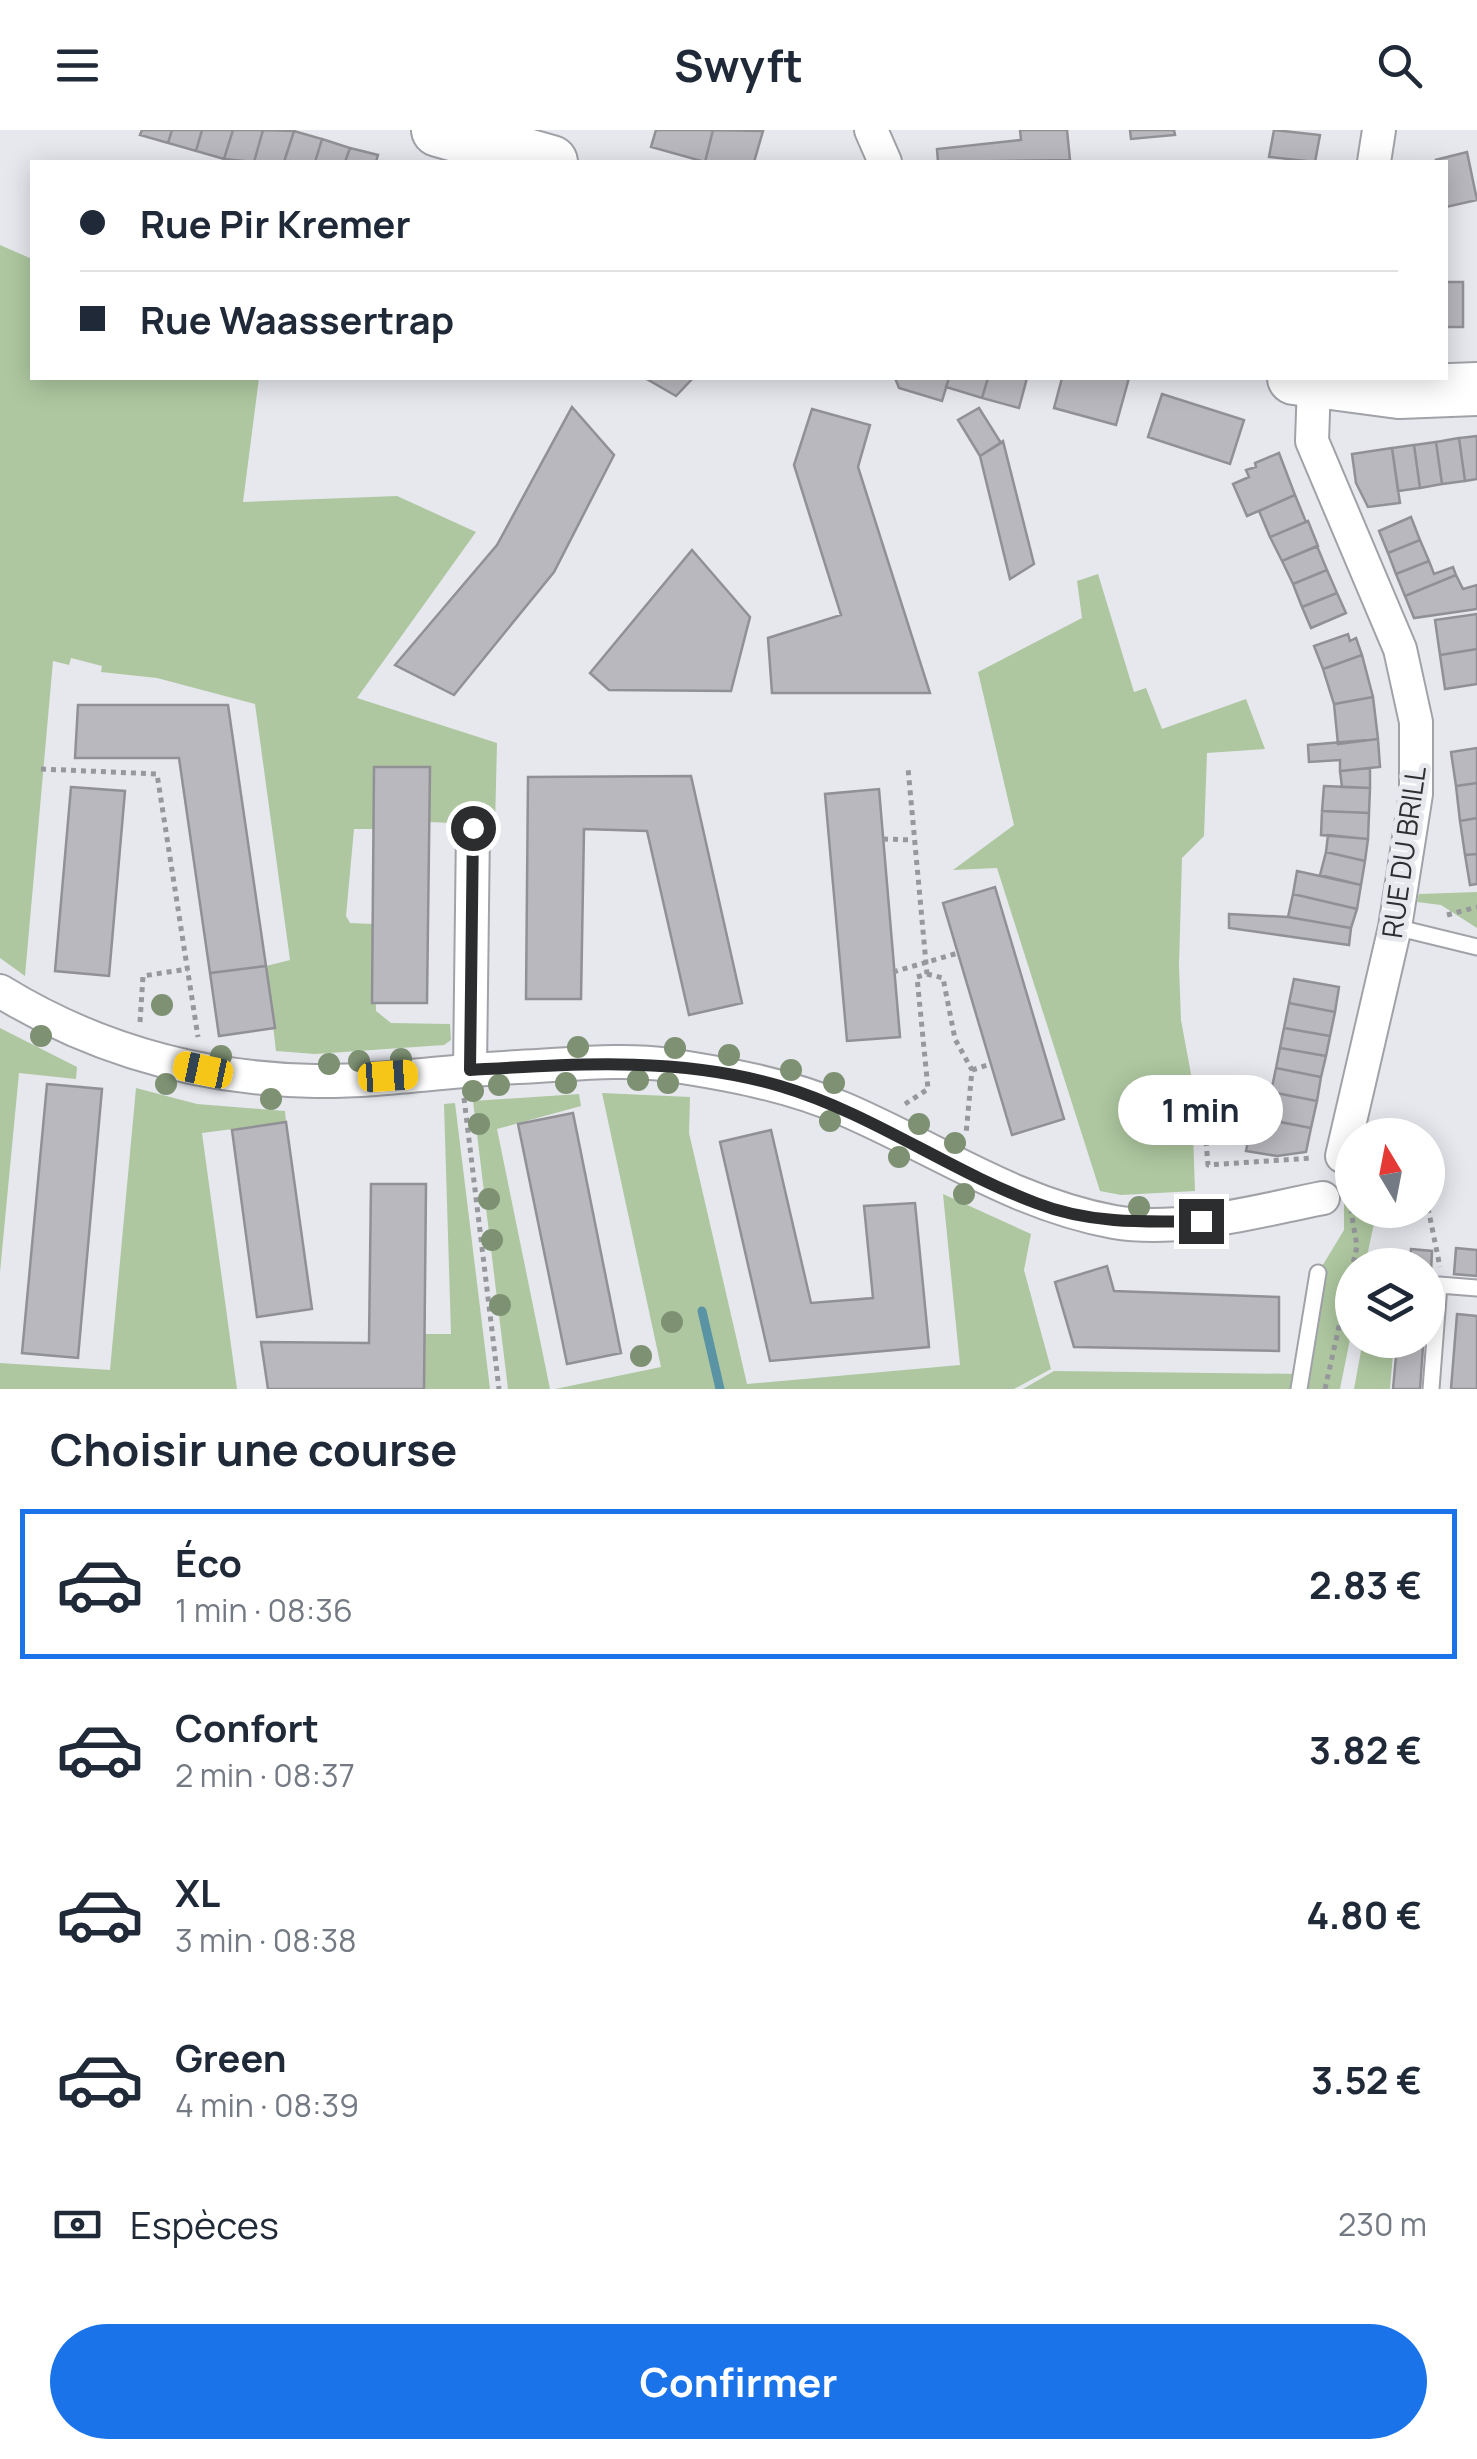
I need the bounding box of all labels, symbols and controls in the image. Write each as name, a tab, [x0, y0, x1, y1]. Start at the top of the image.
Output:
text: Swyft	[674, 34, 803, 96]
icon: menu	[50, 38, 105, 93]
icon: search	[1372, 38, 1427, 93]
text: Rue Pir Kremer	[140, 197, 411, 249]
text: Rue Waassertrap	[140, 293, 454, 345]
street label: RUE DU BRILL	[1372, 764, 1434, 940]
route start	[451, 806, 496, 851]
car	[171, 1049, 235, 1091]
car	[357, 1059, 419, 1093]
callout: 1 min	[1118, 1076, 1284, 1146]
text: 1 min	[1161, 1088, 1240, 1132]
north arrow	[1335, 1118, 1445, 1228]
map controls	[1335, 1118, 1445, 1358]
route end	[1179, 1199, 1224, 1244]
button: layers	[1335, 1248, 1445, 1358]
text: Choisir une course	[50, 1418, 457, 1480]
text: Éco	[175, 1536, 242, 1588]
icon: car	[55, 1539, 145, 1629]
text: 2.83 €	[1309, 1558, 1422, 1610]
text: 1 min · 08:36	[175, 1588, 353, 1632]
text: Confort	[175, 1701, 319, 1753]
icon: car	[55, 1704, 145, 1794]
text: 3.82 €	[1309, 1723, 1422, 1775]
text: 2 min · 08:37	[175, 1753, 355, 1797]
text: XL	[175, 1866, 220, 1918]
icon: car	[55, 1869, 145, 1959]
text: 4.80 €	[1306, 1888, 1422, 1940]
text: 3 min · 08:38	[175, 1918, 357, 1962]
text: Green	[175, 2031, 287, 2083]
icon: car	[55, 2034, 145, 2124]
text: 3.52 €	[1311, 2053, 1422, 2105]
text: 4 min · 08:39	[175, 2083, 359, 2127]
icon: cash	[50, 2197, 105, 2252]
text: Espèces	[130, 2198, 279, 2250]
text: 230 m	[1338, 2202, 1427, 2246]
button: Confirmer	[50, 2324, 1427, 2439]

